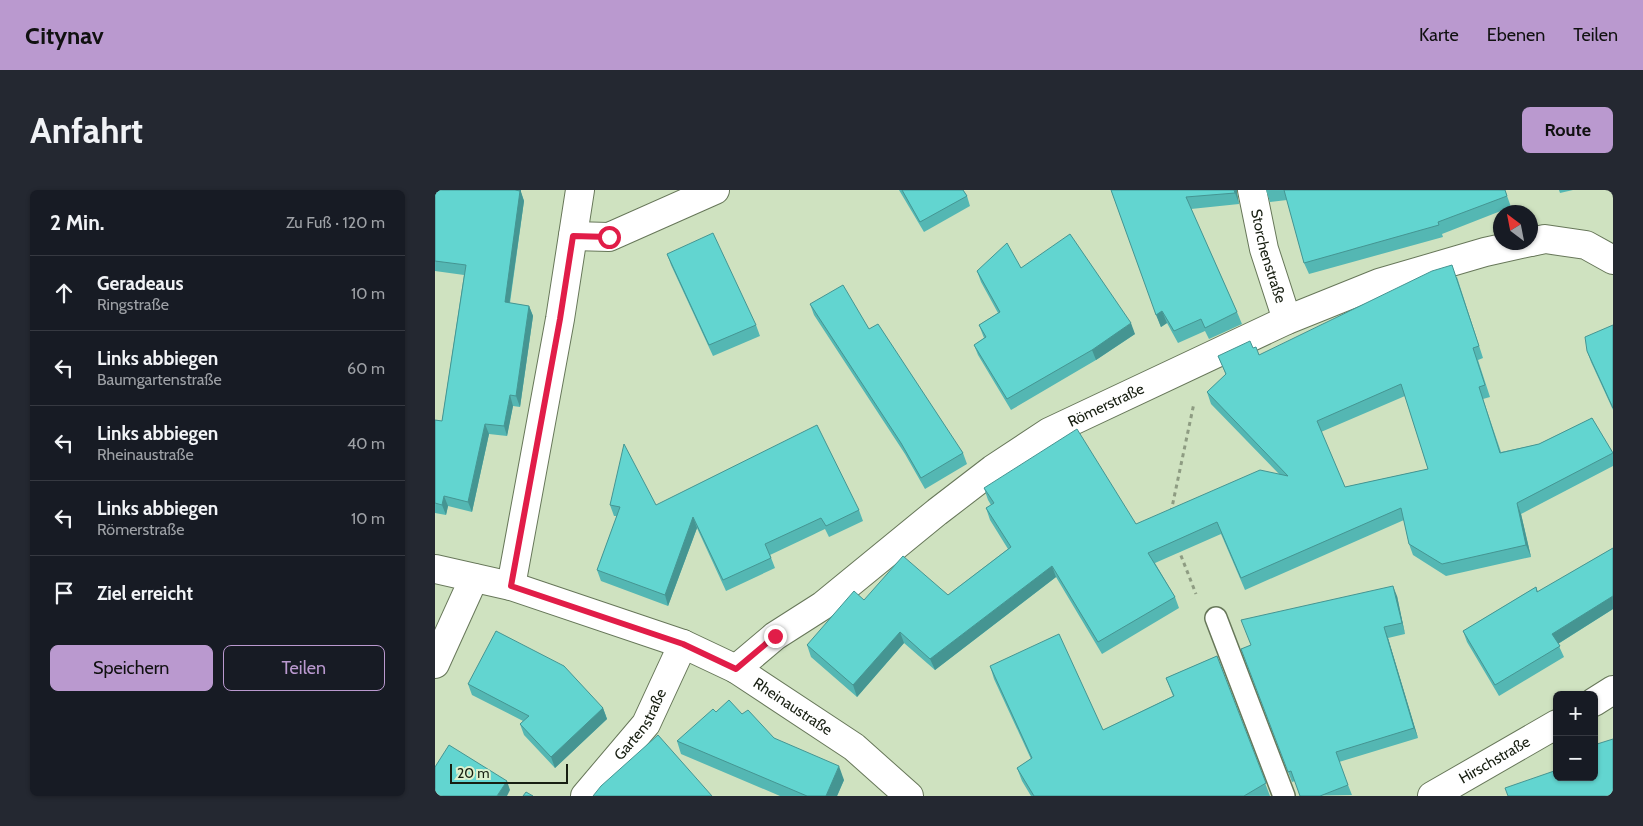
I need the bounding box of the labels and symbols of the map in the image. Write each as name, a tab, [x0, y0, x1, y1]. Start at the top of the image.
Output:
north arrow	[1493, 205, 1538, 250]
street label: Storchenstraße	[1247, 207, 1290, 306]
route start	[598, 226, 621, 249]
street label: Römerstraße	[1065, 379, 1147, 431]
route end	[764, 625, 787, 648]
street label: Rheinaustraße	[750, 674, 836, 739]
street label: Gartenstraße	[610, 686, 670, 764]
street label: Hirschstraße	[1456, 732, 1533, 788]
scale bar	[450, 761, 567, 784]

